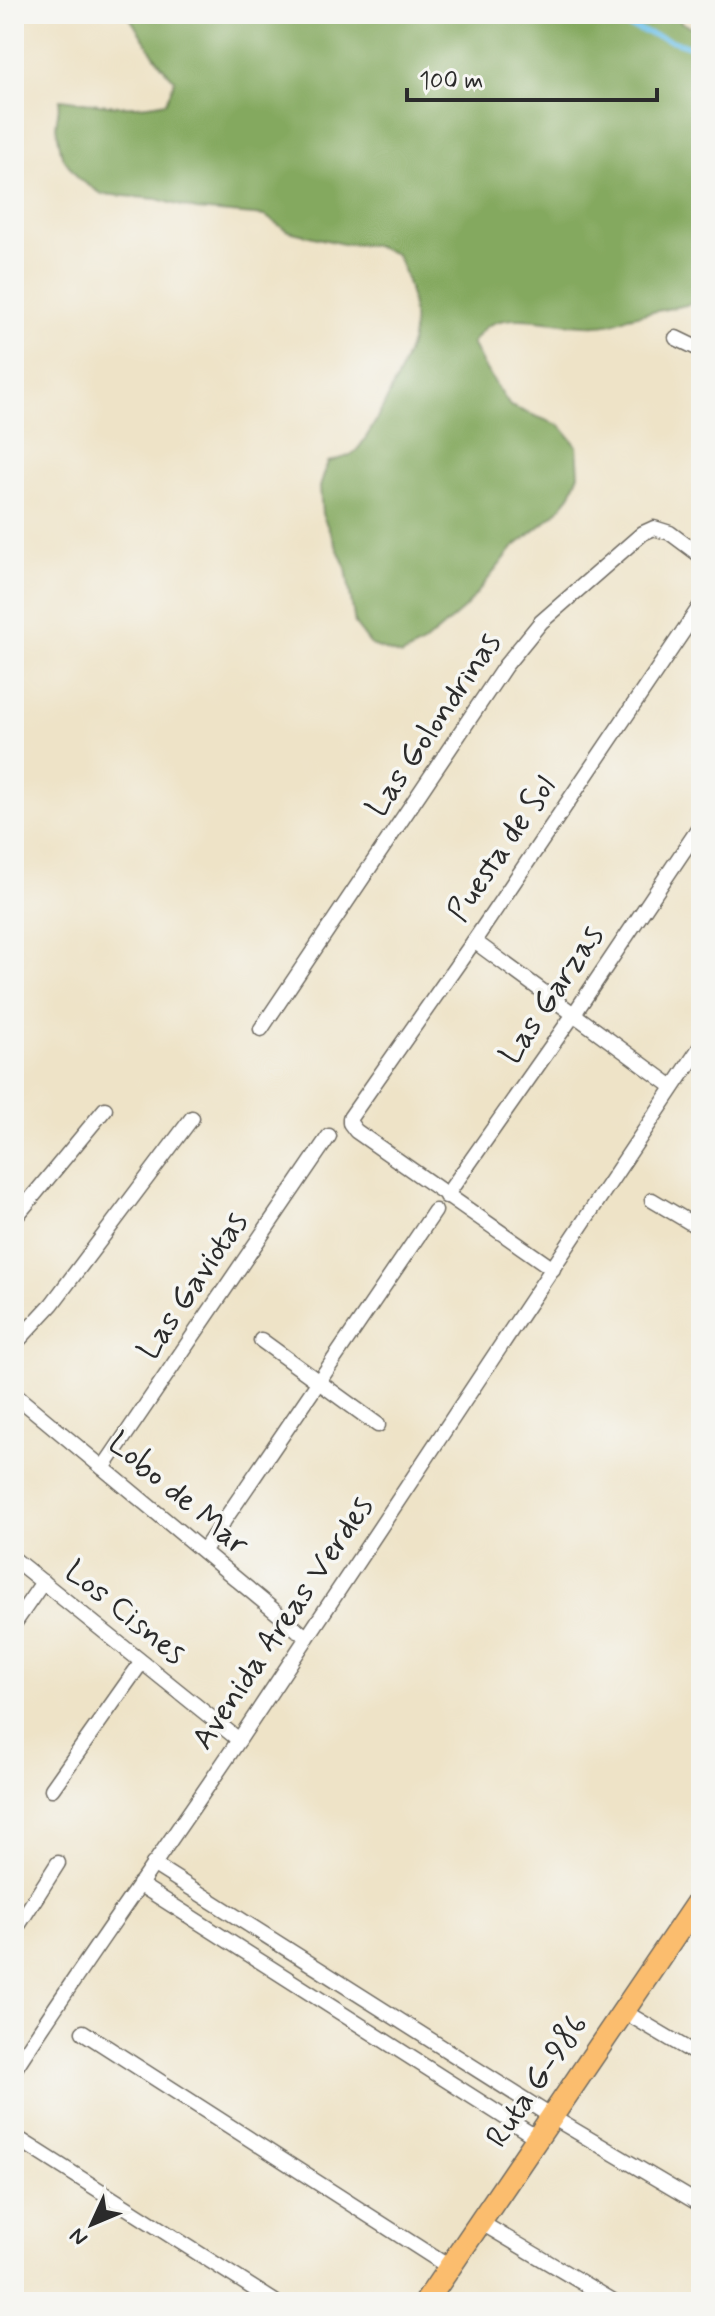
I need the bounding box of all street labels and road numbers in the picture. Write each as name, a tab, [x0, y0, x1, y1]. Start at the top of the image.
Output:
street label: Las Golondrinas	[357, 624, 511, 826]
street label: Puesta de Sol	[438, 768, 566, 930]
street label: Las Garzas	[490, 917, 614, 1073]
street label: Las Gaviotas	[128, 1204, 258, 1368]
street label: Lobo de Mar	[99, 1423, 258, 1566]
street label: Avenida Areas Verdes	[182, 1488, 384, 1758]
street label: Los Cisnes	[56, 1551, 194, 1675]
street label: Ruta G-986	[477, 2006, 597, 2156]

